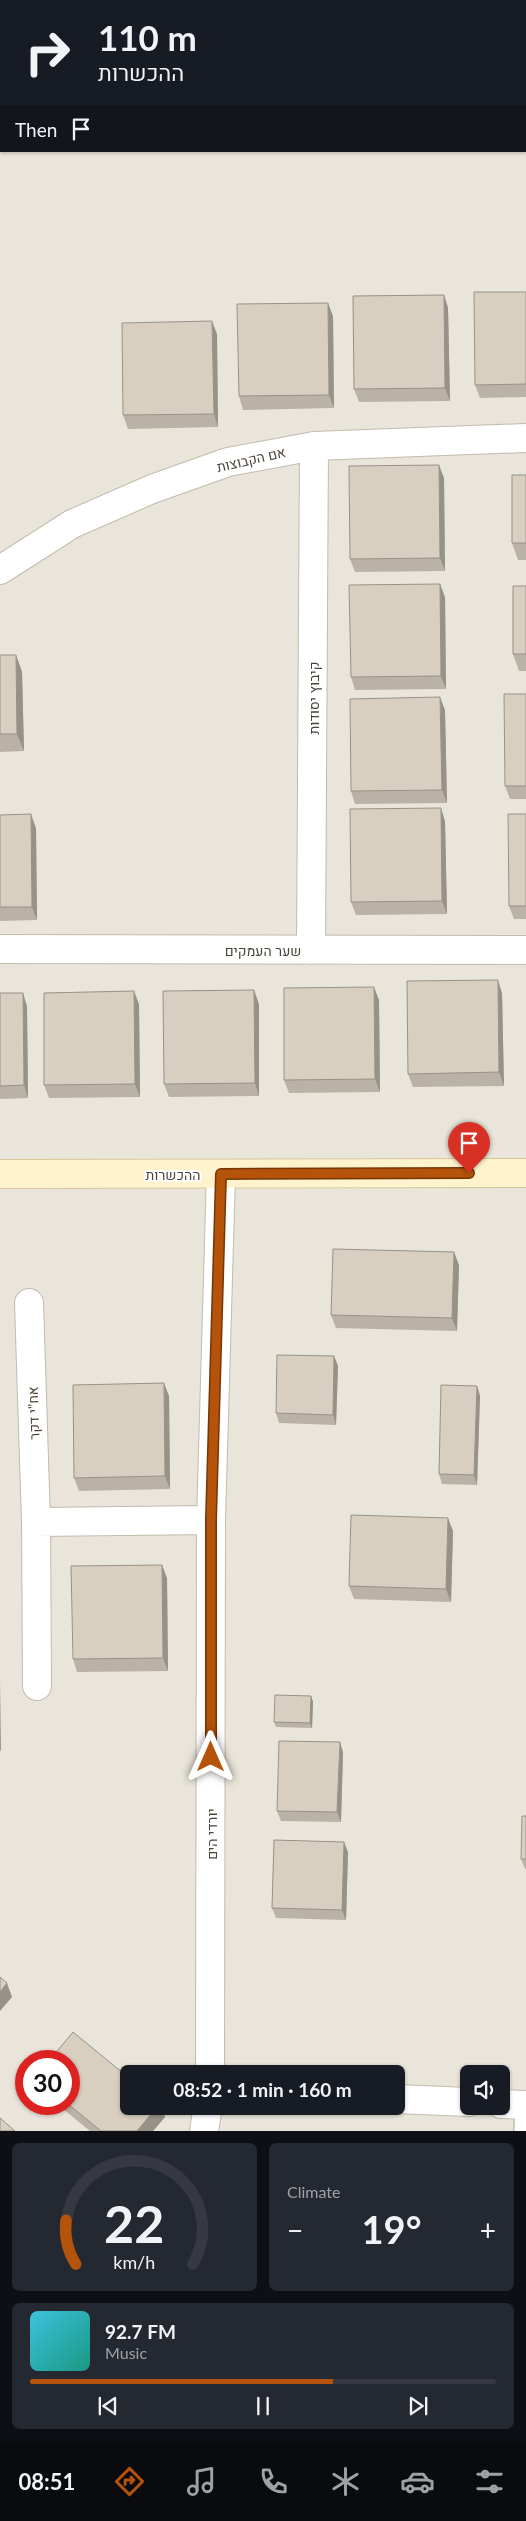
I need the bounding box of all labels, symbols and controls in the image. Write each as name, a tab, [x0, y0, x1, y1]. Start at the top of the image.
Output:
text: 110 m	[98, 16, 197, 58]
icon: right	[15, 20, 80, 85]
text: ההכשרות	[98, 59, 184, 86]
icon: arrive	[67, 115, 95, 143]
text: Then	[15, 118, 57, 141]
street label: אם הקבוצות	[215, 443, 287, 475]
street label: קיבוץ יסודות	[305, 662, 322, 734]
street label: שער העמקים	[225, 942, 301, 959]
pin	[448, 1122, 490, 1173]
icon: arrive	[455, 1129, 483, 1157]
street label: ההכשרות	[146, 1166, 200, 1183]
street label: אח"י דקר	[24, 1386, 42, 1440]
position arrow	[184, 1730, 236, 1782]
street label: יורדי הים	[203, 1808, 220, 1860]
speed limit sign: 30	[15, 2050, 80, 2115]
map controls	[460, 2065, 510, 2115]
button: sound	[460, 2065, 510, 2115]
text: 08:52 · 1 min · 160 m	[173, 2078, 352, 2101]
text: Climate	[287, 2182, 340, 2201]
text: 22	[104, 2192, 165, 2254]
text: 19°	[362, 2206, 421, 2252]
text: −	[287, 2213, 303, 2247]
text: +	[480, 2213, 496, 2247]
text: km/h	[114, 2251, 155, 2273]
text: 92.7 FM	[105, 2320, 176, 2343]
text: Music	[105, 2343, 147, 2362]
icon: previous	[94, 2392, 122, 2420]
icon: pause	[249, 2392, 277, 2420]
icon: next	[404, 2392, 432, 2420]
icon: directions	[112, 2464, 147, 2499]
icon: music	[184, 2464, 219, 2499]
icon: phone	[256, 2464, 291, 2499]
icon: climate	[328, 2464, 363, 2499]
icon: car	[400, 2464, 435, 2499]
icon: filters	[472, 2464, 507, 2499]
text: 08:51	[19, 2468, 75, 2495]

